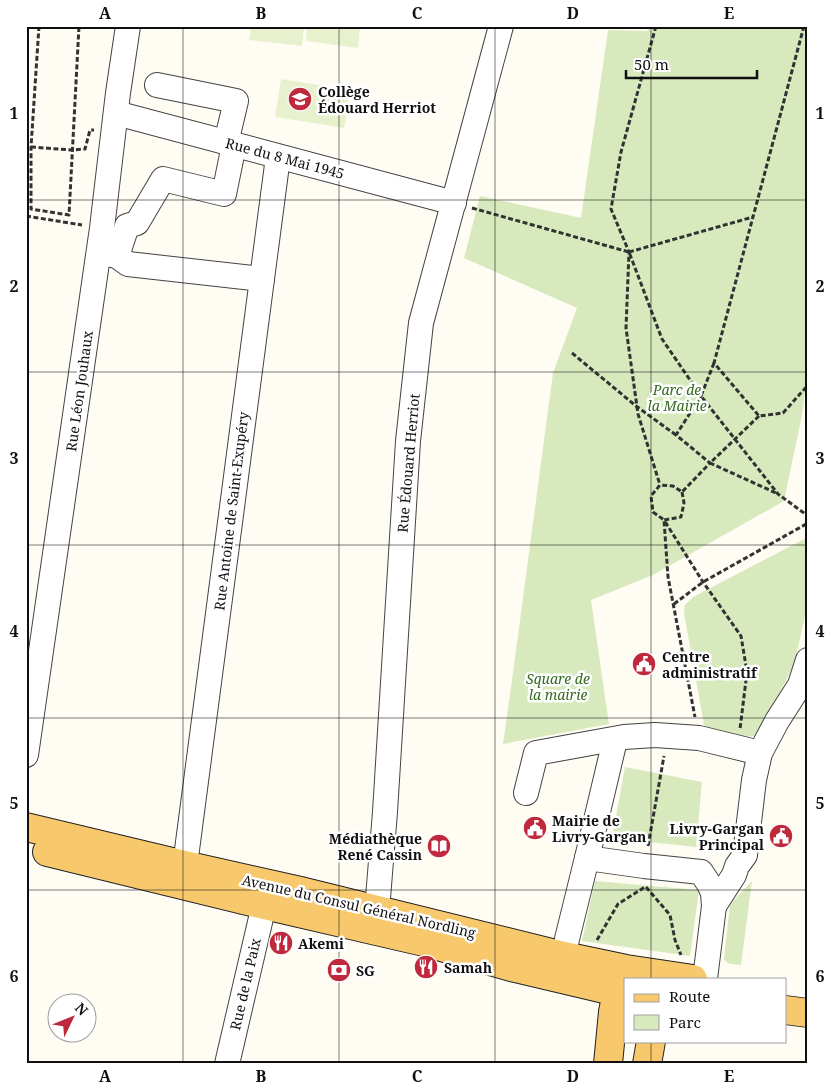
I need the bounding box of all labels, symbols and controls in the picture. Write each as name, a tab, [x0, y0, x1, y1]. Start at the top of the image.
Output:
text: A	[99, 2, 112, 24]
text: B	[256, 2, 267, 24]
text: C	[412, 2, 423, 24]
text: D	[567, 2, 579, 24]
text: E	[724, 2, 734, 24]
scale bar	[626, 48, 758, 80]
text: 50 m	[634, 54, 669, 74]
place label: Collège Édouard Herriot	[318, 82, 436, 117]
school or university icon: Collège Édouard Herriot	[287, 86, 313, 112]
text: 1	[9, 102, 19, 124]
text: 1	[815, 102, 825, 124]
street label: Rue du 8 Mai 1945	[224, 133, 346, 183]
text: 2	[9, 275, 19, 297]
text: 2	[815, 275, 825, 297]
street label: Rue Léon Jouhaux	[61, 328, 97, 453]
park label: Parc de la Mairie	[647, 380, 707, 415]
street label: Rue Édouard Herriot	[392, 393, 424, 533]
street label: Rue Antoine de Saint-Exupéry	[209, 410, 253, 611]
text: 3	[9, 447, 19, 469]
text: 3	[815, 447, 825, 469]
text: 4	[9, 620, 19, 642]
text: 4	[815, 620, 825, 642]
place label: Centre administratif	[662, 647, 758, 682]
public building icon: Centre administratif	[631, 651, 657, 677]
park label: Square de la mairie	[526, 669, 590, 704]
text: 5	[9, 792, 19, 814]
text: 5	[815, 792, 825, 814]
place label: Mairie de Livry-Gargan	[552, 811, 646, 846]
public building icon: Mairie de Livry-Gargan	[522, 815, 548, 841]
place label: Livry-Gargan Principal	[670, 819, 764, 854]
public building icon: Livry-Gargan Principal	[768, 823, 794, 849]
place label: Médiathèque René Cassin	[329, 829, 422, 864]
library icon: Médiathèque René Cassin	[426, 833, 452, 859]
street label: Avenue du Consul Général Nordling	[240, 870, 478, 942]
restaurant icon: Akemi	[268, 930, 294, 956]
place label: Akemi	[298, 934, 344, 953]
street label: Rue de la Paix	[225, 935, 265, 1032]
restaurant icon: Samah	[413, 954, 439, 980]
bank icon: SG	[326, 957, 352, 983]
place label: Samah	[444, 958, 492, 977]
place label: SG	[356, 961, 375, 980]
text: 6	[9, 965, 19, 987]
text: 6	[815, 965, 825, 987]
legend	[624, 978, 786, 1042]
text: Route	[669, 986, 710, 1006]
north arrow	[48, 992, 98, 1042]
text: N	[71, 998, 93, 1019]
text: Parc	[669, 1012, 701, 1032]
text: A	[99, 1065, 112, 1087]
text: B	[256, 1065, 267, 1087]
text: C	[412, 1065, 423, 1087]
text: D	[567, 1065, 579, 1087]
text: E	[724, 1065, 734, 1087]

